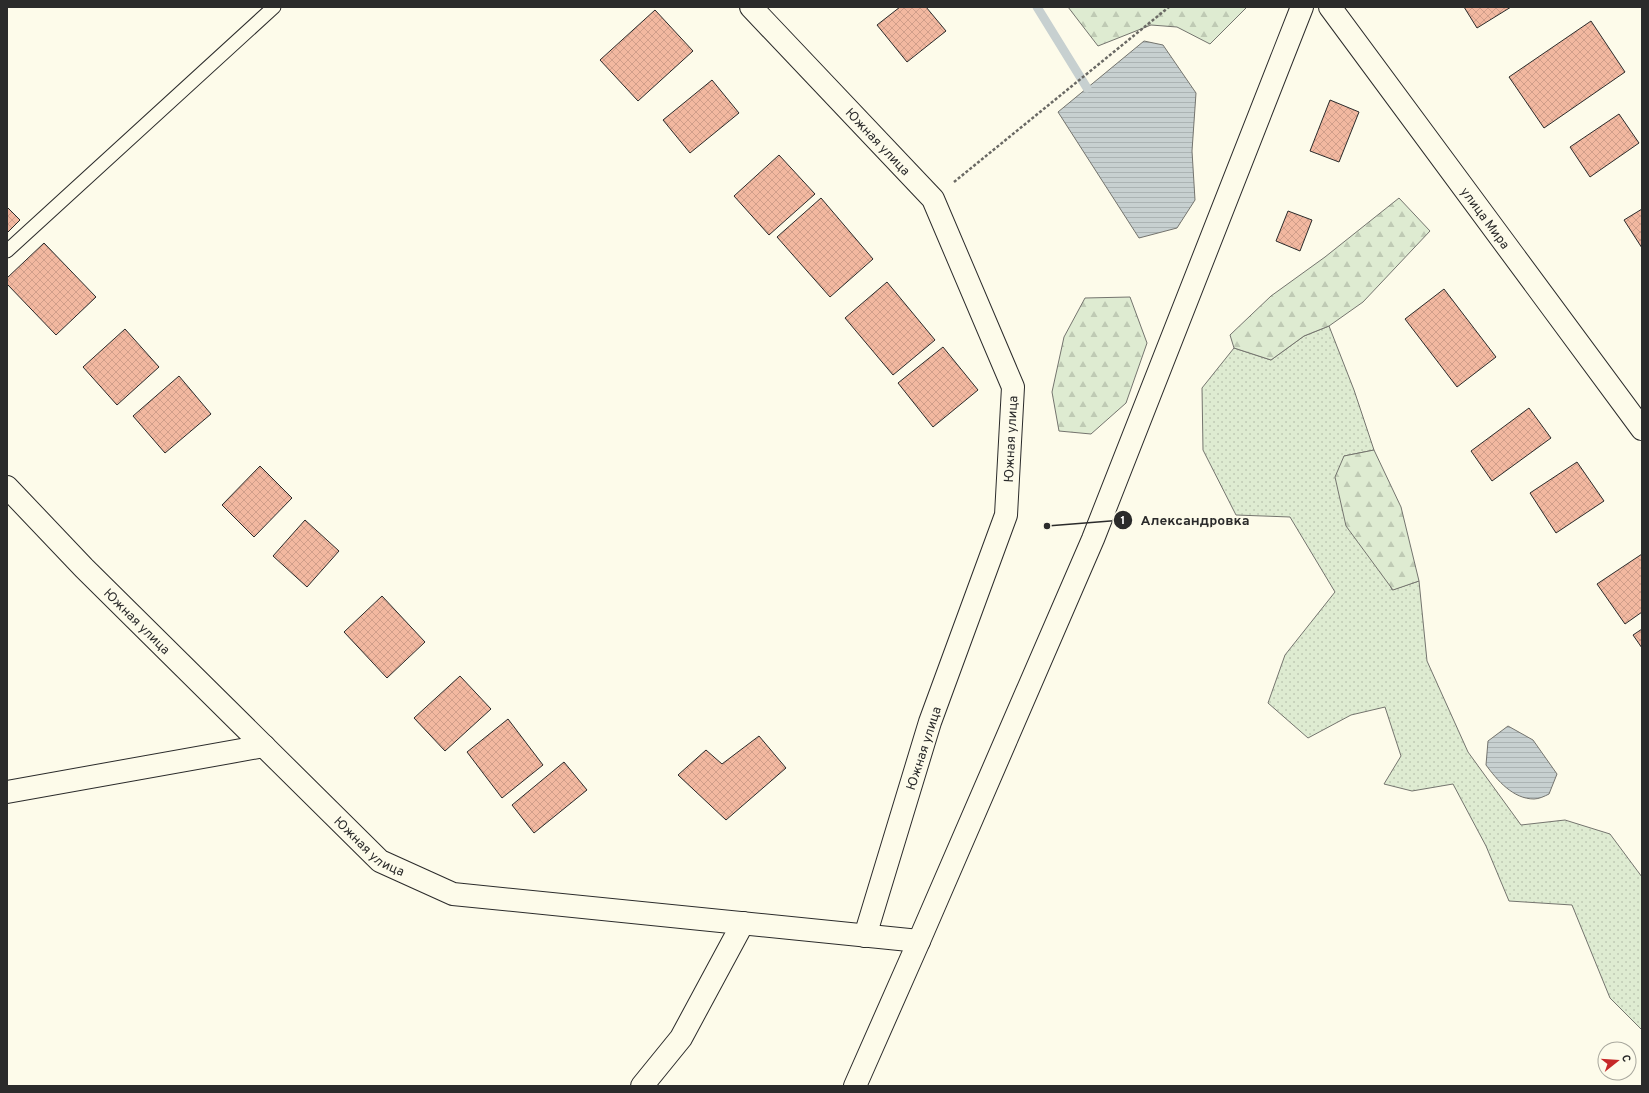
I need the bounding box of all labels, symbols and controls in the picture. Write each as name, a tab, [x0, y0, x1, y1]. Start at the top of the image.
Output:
street label: Южная улица	[841, 106, 913, 180]
street label: улица Мира	[1456, 185, 1512, 253]
street label: Южная улица	[1002, 395, 1022, 483]
callout: Александровка	[1113, 507, 1258, 533]
text: 1	[1121, 513, 1125, 529]
text: Александровка	[1140, 513, 1250, 530]
street label: Южная улица	[100, 586, 173, 659]
street label: Южная улица	[904, 705, 946, 792]
street label: Южная улица	[330, 814, 406, 881]
north arrow	[1597, 1041, 1637, 1081]
text: С	[1618, 1053, 1633, 1064]

